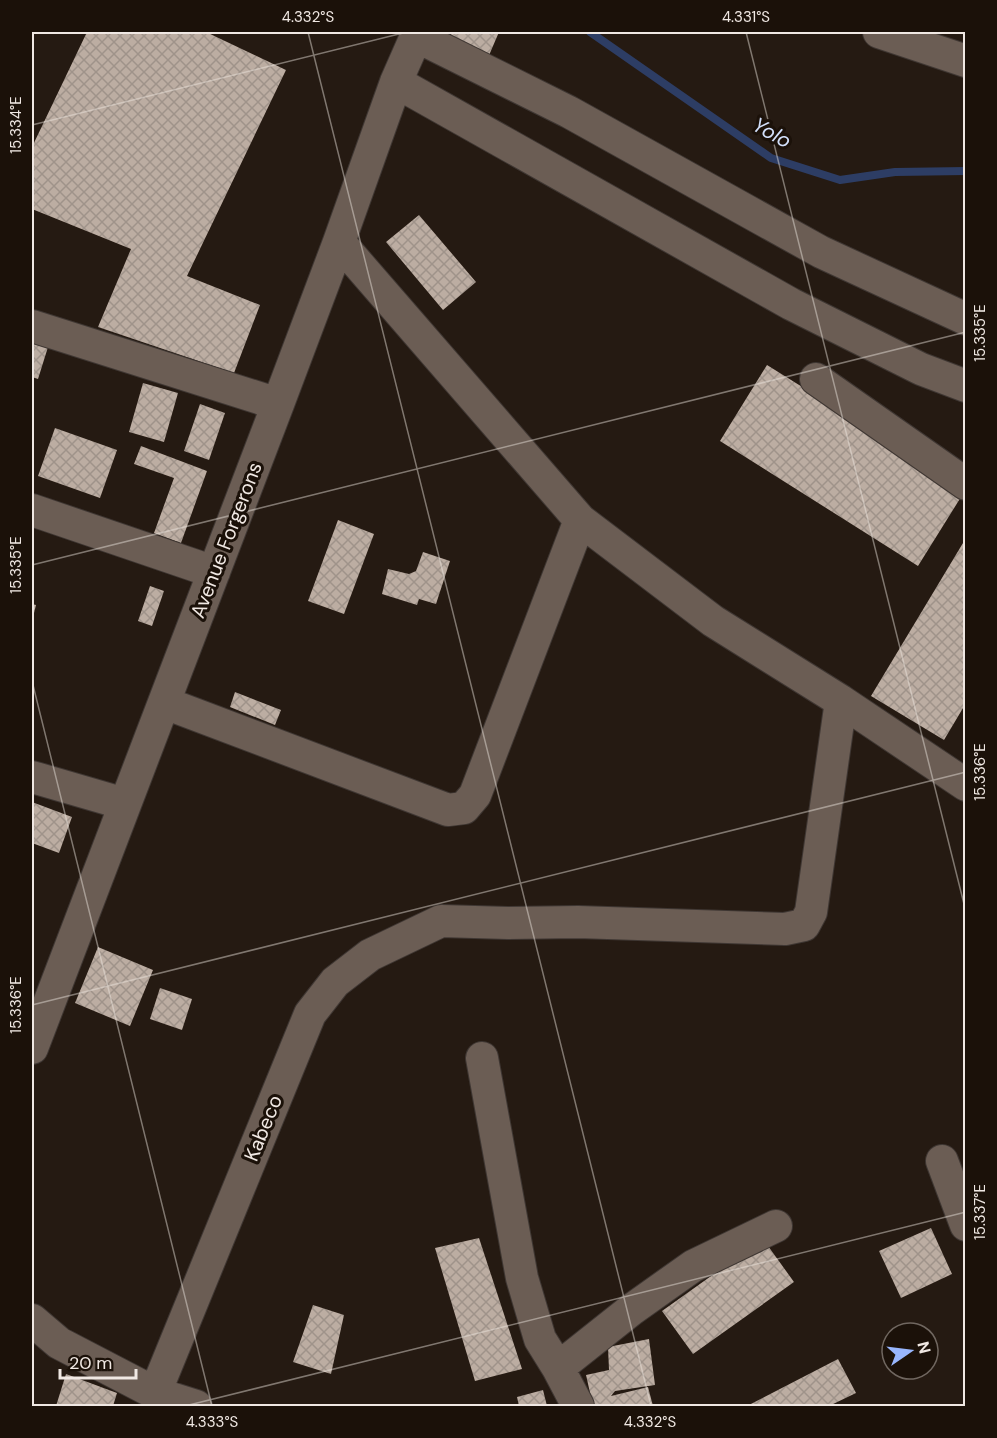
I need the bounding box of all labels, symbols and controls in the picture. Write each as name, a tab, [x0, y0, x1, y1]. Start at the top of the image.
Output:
text: 4.332°S	[282, 7, 334, 27]
text: 4.331°S	[722, 7, 770, 27]
text: 15.334°E	[6, 96, 26, 154]
water label: Yolo	[748, 111, 796, 155]
text: 15.335°E	[970, 304, 990, 362]
street label: Avenue Forgerons	[184, 458, 268, 622]
text: 15.335°E	[6, 536, 26, 594]
text: 15.336°E	[970, 743, 990, 801]
text: 15.336°E	[6, 976, 26, 1034]
street label: Kabeco	[238, 1091, 288, 1165]
text: 15.337°E	[970, 1184, 990, 1240]
north arrow	[880, 1321, 940, 1381]
text: N	[912, 1339, 936, 1356]
scale bar	[60, 1342, 136, 1380]
text: 20 m	[69, 1351, 112, 1375]
text: 4.333°S	[186, 1412, 239, 1432]
text: 4.332°S	[624, 1412, 676, 1432]

